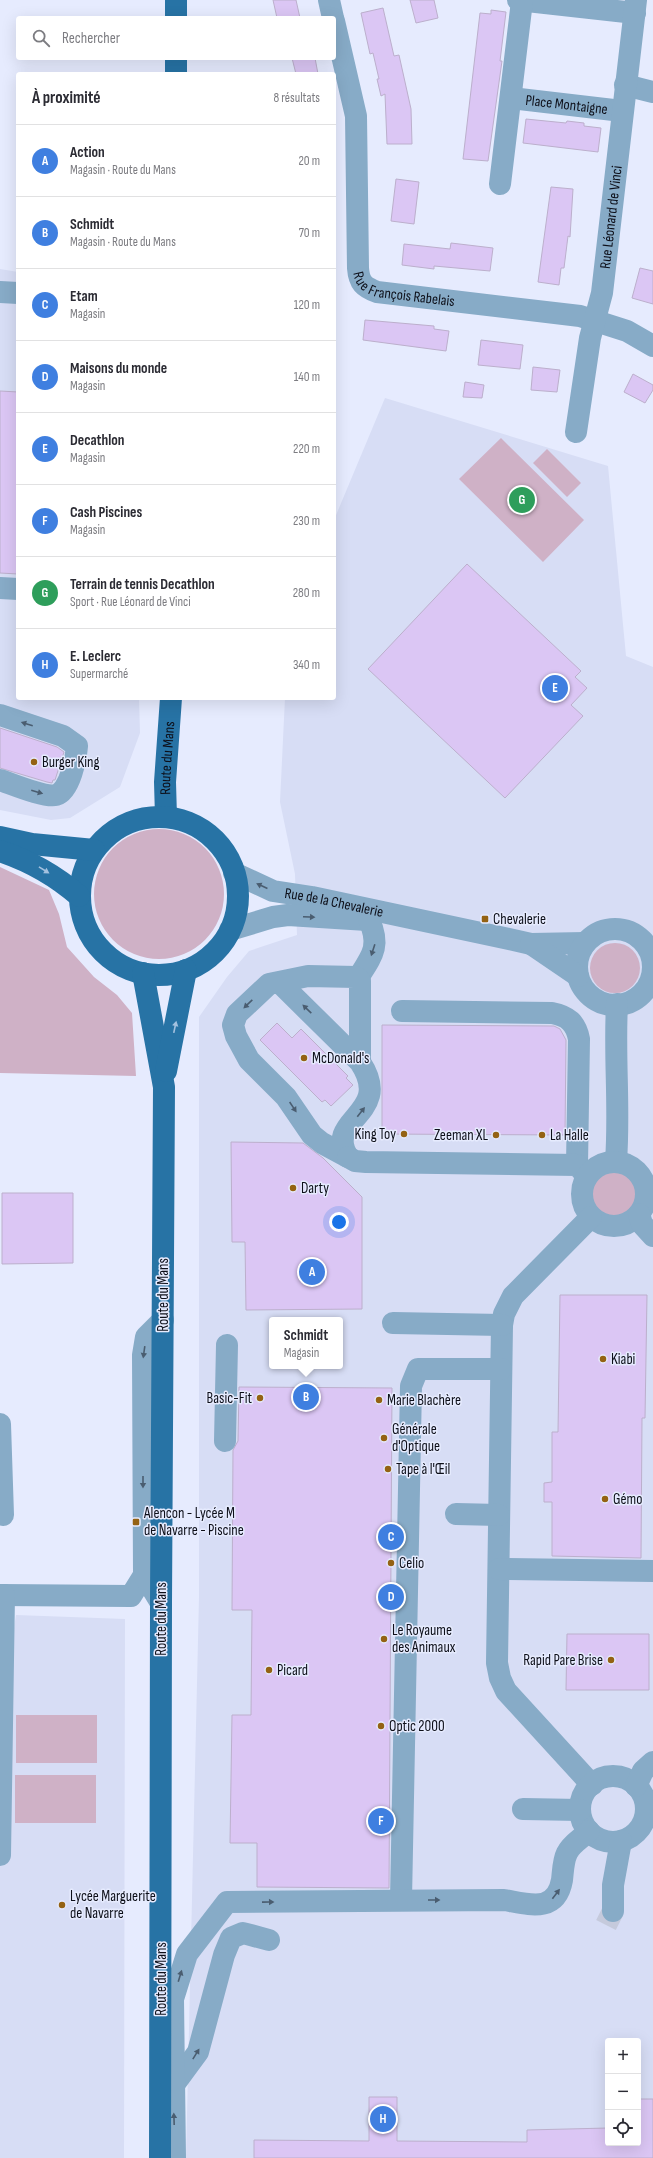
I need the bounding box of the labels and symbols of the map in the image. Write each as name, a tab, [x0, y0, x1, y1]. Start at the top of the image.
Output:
street label: Place Montaigne	[525, 90, 609, 119]
street label: Rue Léonard de Vinci	[595, 164, 626, 270]
street label: Rue François Rabelais	[349, 270, 456, 311]
pin: G	[509, 485, 535, 515]
pin: E	[542, 673, 568, 703]
one-way arrow	[21, 721, 33, 727]
street label: Route du Mans	[155, 721, 179, 795]
place label: Burger King	[42, 753, 100, 772]
marker: Burger King	[29, 757, 39, 767]
one-way arrow	[31, 789, 43, 795]
one-way arrow	[38, 867, 50, 874]
one-way arrow	[256, 883, 267, 889]
street label: Rue de la Chevalerie	[283, 883, 385, 921]
place label: Chevalerie	[493, 910, 546, 929]
one-way arrow	[303, 913, 315, 920]
marker: Chevalerie	[480, 914, 490, 924]
one-way arrow	[370, 945, 376, 957]
one-way arrow	[243, 999, 253, 1009]
one-way arrow	[302, 1004, 312, 1014]
one-way arrow	[172, 1021, 178, 1033]
place label: McDonald's	[312, 1049, 370, 1068]
marker: McDonald's	[299, 1053, 309, 1063]
one-way arrow	[289, 1102, 297, 1112]
one-way arrow	[357, 1106, 365, 1117]
place label: King Toy	[355, 1125, 396, 1144]
place label: Zeeman XL	[434, 1126, 488, 1145]
place label: La Halle	[550, 1126, 589, 1145]
marker: King Toy	[399, 1129, 409, 1139]
marker: Zeeman XL	[491, 1130, 501, 1140]
marker: La Halle	[537, 1130, 547, 1140]
place label: Darty	[301, 1179, 329, 1198]
marker: Darty	[288, 1183, 298, 1193]
your location	[329, 1212, 349, 1232]
pin: A	[299, 1257, 325, 1287]
street label: Route du Mans	[154, 1258, 173, 1332]
one-way arrow	[141, 1346, 147, 1358]
place label: Kiabi	[611, 1350, 636, 1369]
marker: Kiabi	[598, 1354, 608, 1364]
pin: B	[293, 1382, 319, 1412]
place label: Basic-Fit	[207, 1389, 252, 1408]
place label: Marie Blachère	[387, 1391, 461, 1410]
marker: Basic-Fit	[255, 1393, 265, 1403]
marker: Marie Blachère	[374, 1395, 384, 1405]
place label: Générale d'Optique	[392, 1420, 440, 1456]
marker: Générale d'Optique	[379, 1433, 389, 1443]
place label: Tape à l'Œil	[396, 1460, 450, 1479]
marker: Tape à l'Œil	[383, 1464, 393, 1474]
one-way arrow	[140, 1476, 147, 1488]
place label: Gémo	[613, 1490, 642, 1509]
marker: Gémo	[600, 1494, 610, 1504]
place label: Alencon - Lycée M de Navarre - Piscine	[143, 1504, 244, 1540]
marker: Alencon - Lycée M de Navarre - Piscine	[131, 1517, 141, 1527]
pin: C	[378, 1522, 404, 1552]
place label: Celio	[399, 1554, 424, 1573]
marker: Celio	[386, 1558, 396, 1568]
street label: Route du Mans	[152, 1582, 171, 1656]
pin: D	[378, 1582, 404, 1612]
place label: Le Royaume des Animaux	[392, 1621, 456, 1657]
marker: Le Royaume des Animaux	[379, 1634, 389, 1644]
place label: Rapid Pare Brise	[523, 1651, 603, 1670]
marker: Rapid Pare Brise	[606, 1655, 616, 1665]
place label: Picard	[277, 1661, 308, 1680]
marker: Picard	[264, 1665, 274, 1675]
place label: Optic 2000	[389, 1717, 445, 1736]
marker: Optic 2000	[376, 1721, 386, 1731]
pin: F	[368, 1806, 394, 1836]
place label: Lycée Marguerite de Navarre	[70, 1887, 156, 1923]
one-way arrow	[552, 1889, 560, 1899]
one-way arrow	[428, 1897, 441, 1903]
one-way arrow	[262, 1898, 274, 1905]
marker: Lycée Marguerite de Navarre	[57, 1900, 67, 1910]
street label: Route du Mans	[152, 1942, 171, 2016]
one-way arrow	[177, 1970, 183, 1982]
one-way arrow	[192, 2048, 199, 2060]
pin: H	[370, 2104, 396, 2134]
one-way arrow	[171, 2112, 177, 2125]

